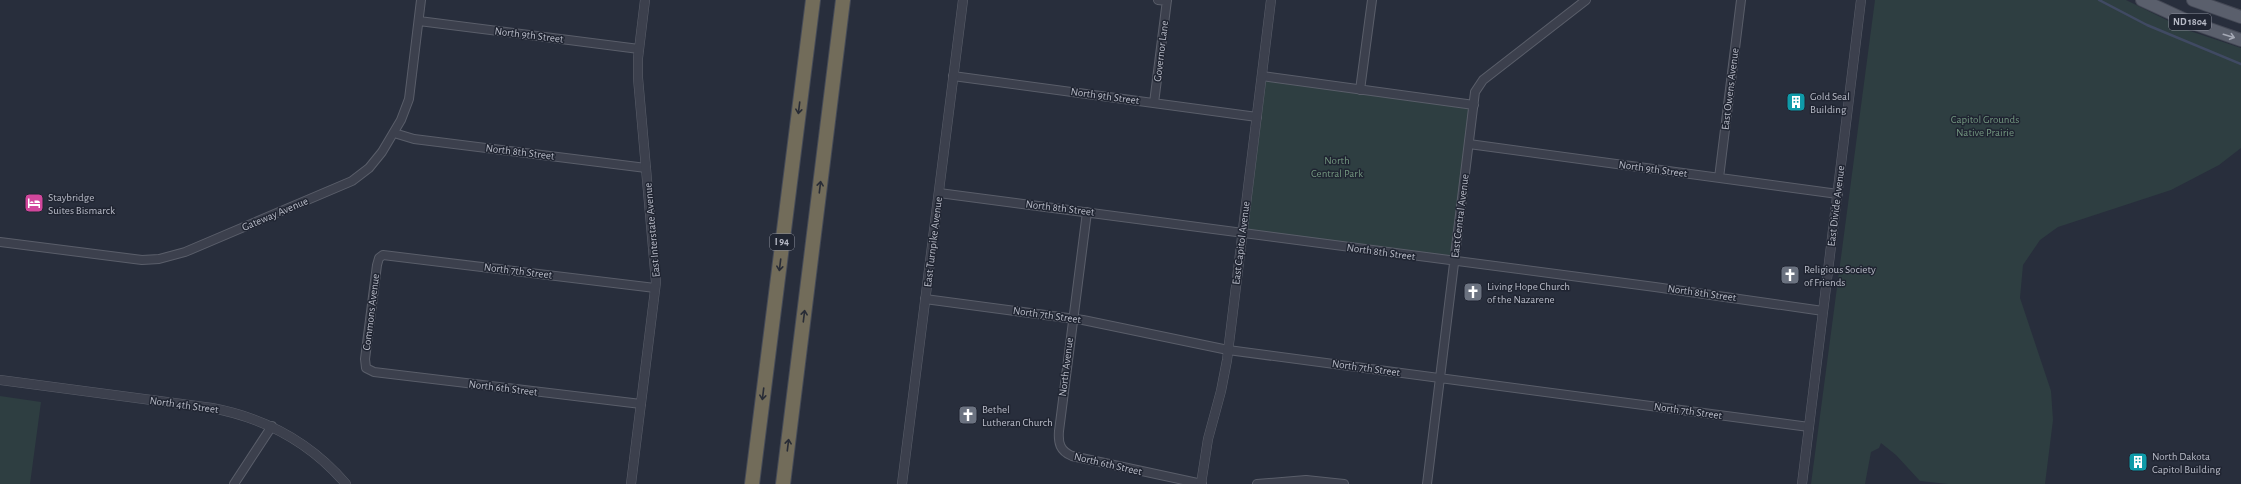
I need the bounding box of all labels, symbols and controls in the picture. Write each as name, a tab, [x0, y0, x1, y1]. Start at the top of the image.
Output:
road number: ND 1804	[2169, 14, 2211, 30]
street label: Governor Lane	[1152, 20, 1170, 82]
street label: North 9th Street	[494, 25, 565, 45]
one-way arrow	[2223, 33, 2236, 40]
street label: East Owens Avenue	[1720, 47, 1740, 131]
street label: North 9th Street	[1070, 86, 1141, 106]
building icon: Gold Seal Building	[1785, 91, 1807, 113]
place label: Gold Seal Building	[1810, 91, 1850, 115]
one-way arrow	[796, 101, 803, 114]
park label: Capitol Grounds Native Prairie	[1951, 114, 2019, 138]
street label: North 8th Street	[485, 142, 556, 162]
park label: North Central Park	[1311, 155, 1363, 179]
street label: North 9th Street	[1618, 159, 1689, 179]
street label: East Divide Avenue	[1826, 165, 1846, 247]
street label: East Central Avenue	[1449, 173, 1471, 259]
one-way arrow	[816, 181, 823, 194]
street label: East Interstate Avenue	[642, 182, 662, 278]
hotel icon: Staybridge Suites Bismarck	[23, 192, 45, 214]
place label: Staybridge Suites Bismarck	[48, 192, 115, 216]
street label: Gateway Avenue	[240, 195, 310, 233]
street label: East Turnpike Avenue	[922, 196, 944, 288]
street label: North 8th Street	[1025, 198, 1096, 218]
street label: East Capitol Avenue	[1230, 201, 1252, 285]
road number: I 94	[770, 234, 794, 250]
street label: North 8th Street	[1346, 242, 1417, 262]
one-way arrow	[776, 258, 783, 271]
street label: North 7th Street	[483, 261, 553, 281]
church icon: Religious Society of Friends	[1779, 264, 1801, 286]
place label: Religious Society of Friends	[1804, 264, 1876, 288]
street label: Commons Avenue	[361, 273, 381, 351]
church icon: Living Hope Church of the Nazarene	[1462, 281, 1484, 303]
place label: Living Hope Church of the Nazarene	[1487, 281, 1570, 305]
street label: North 8th Street	[1667, 283, 1738, 303]
street label: North 7th Street	[1012, 305, 1082, 325]
one-way arrow	[800, 310, 807, 323]
street label: North Avenue	[1057, 337, 1075, 397]
street label: North 7th Street	[1331, 358, 1401, 378]
street label: North 6th Street	[468, 378, 539, 398]
one-way arrow	[759, 387, 767, 400]
street label: North 4th Street	[149, 395, 220, 415]
street label: North 7th Street	[1653, 401, 1723, 421]
church icon: Bethel Lutheran Church	[957, 404, 979, 426]
place label: Bethel Lutheran Church	[982, 404, 1053, 428]
one-way arrow	[784, 439, 791, 452]
street label: North 6th Street	[1073, 451, 1143, 477]
building icon: North Dakota Capitol Building	[2127, 451, 2149, 473]
place label: North Dakota Capitol Building	[2152, 451, 2221, 475]

